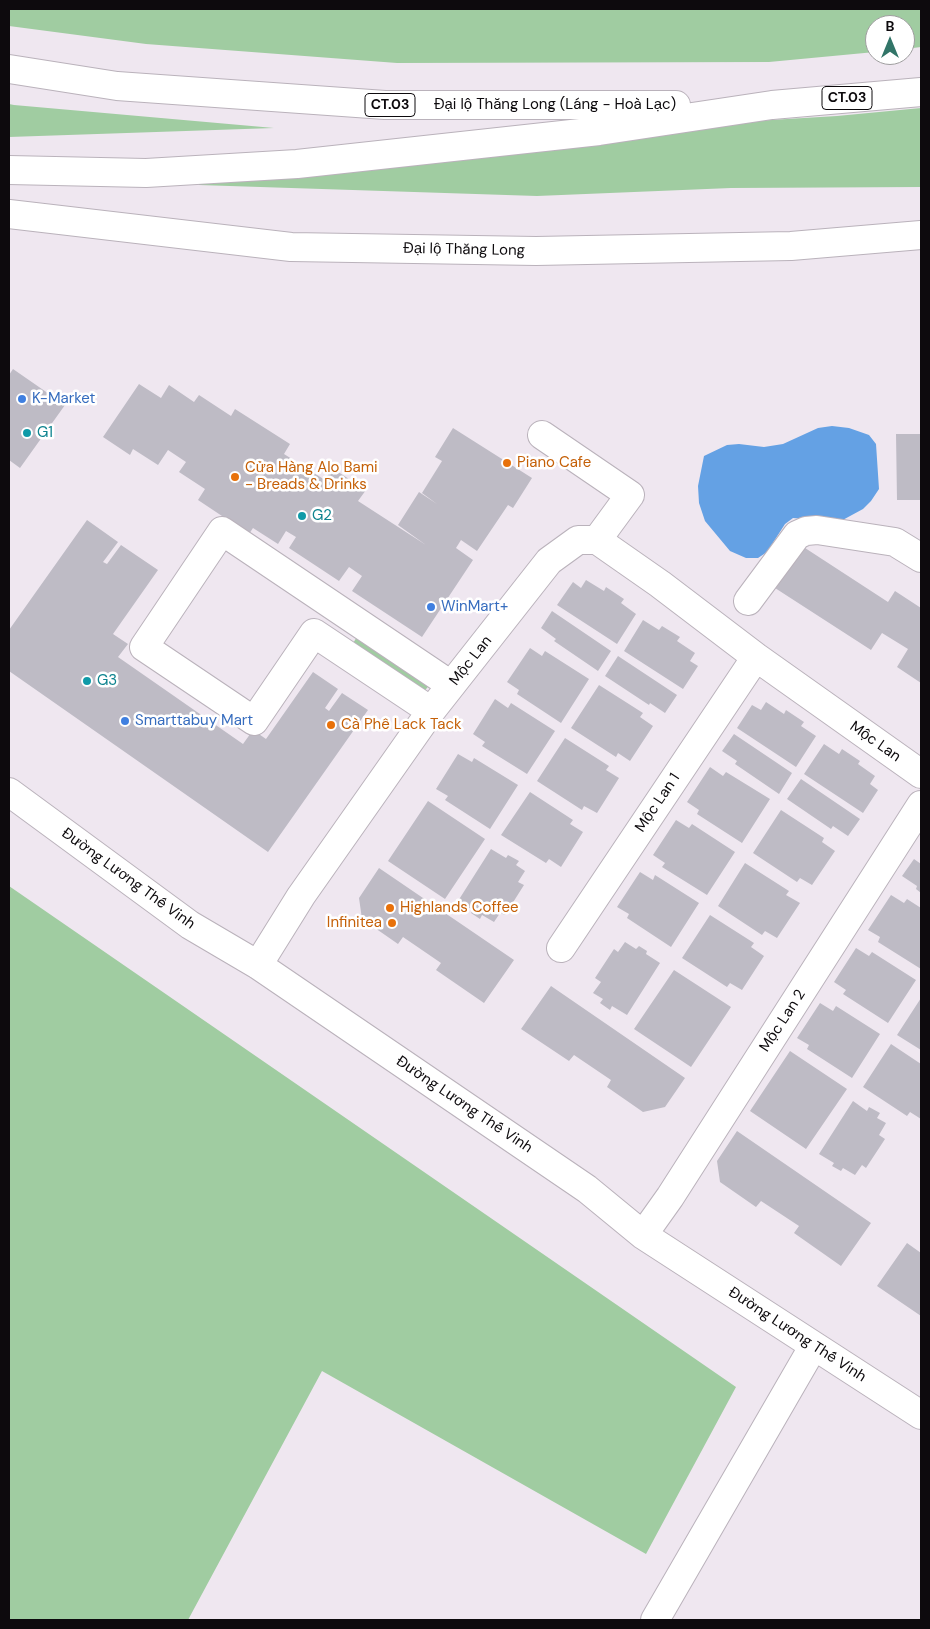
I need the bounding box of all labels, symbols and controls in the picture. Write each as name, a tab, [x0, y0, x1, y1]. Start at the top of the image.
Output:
north arrow	[865, 15, 915, 65]
text: B	[886, 17, 894, 35]
road number: CT.03	[822, 86, 872, 110]
road number: CT.03	[365, 94, 415, 116]
street label: Đại lộ Thăng Long (Láng - Hoà Lạc)	[434, 96, 676, 114]
street label: Đại lộ Thăng Long	[403, 240, 525, 260]
place label: K-Market	[32, 390, 95, 408]
marker: K-Market	[16, 393, 28, 405]
place label: G1	[37, 424, 53, 442]
marker: G1	[21, 427, 33, 439]
place label: Piano Cafe	[517, 454, 591, 472]
marker: Piano Cafe	[501, 457, 513, 469]
place label: Cửa Hàng Alo Bami - Breads & Drinks	[245, 459, 378, 494]
marker: Cửa Hàng Alo Bami - Breads & Drinks	[229, 471, 241, 483]
place label: G2	[312, 507, 332, 525]
marker: G2	[296, 510, 308, 522]
place label: WinMart+	[441, 598, 508, 616]
marker: WinMart+	[425, 601, 437, 613]
street label: Mộc Lan	[446, 633, 496, 689]
place label: G3	[97, 672, 117, 690]
marker: G3	[81, 675, 93, 687]
place label: Smarttabuy Mart	[135, 712, 253, 730]
marker: Smarttabuy Mart	[119, 715, 131, 727]
place label: Cà Phê Lack Tack	[341, 716, 462, 734]
street label: Mộc Lan	[846, 718, 904, 766]
marker: Cà Phê Lack Tack	[325, 719, 337, 731]
street label: Mộc Lan 1	[632, 770, 684, 836]
street label: Đường Lương Thế Vinh	[58, 825, 198, 933]
place label: Highlands Coffee	[400, 899, 518, 917]
marker: Highlands Coffee	[384, 902, 396, 914]
place label: Infinitea	[327, 914, 382, 932]
marker: Infinitea	[386, 917, 398, 929]
street label: Mộc Lan 2	[756, 986, 810, 1056]
street label: Đường Lương Thế Vinh	[392, 1053, 536, 1157]
street label: Đường Lương Thế Vinh	[725, 1284, 869, 1386]

